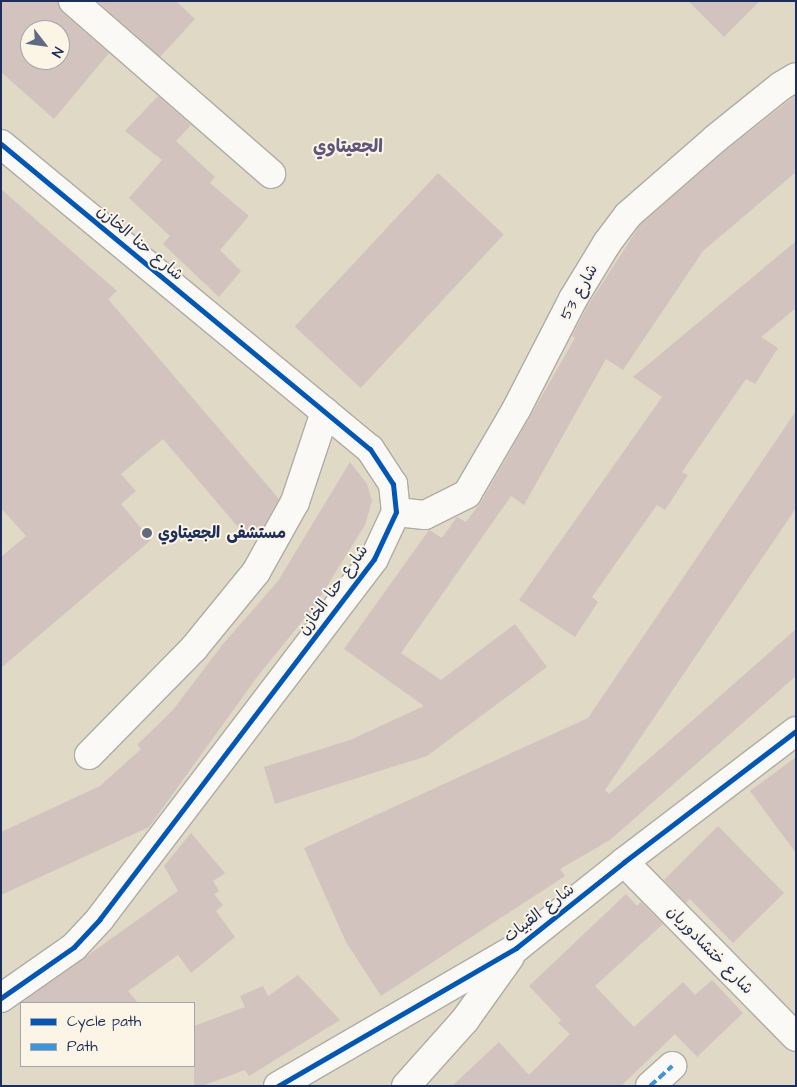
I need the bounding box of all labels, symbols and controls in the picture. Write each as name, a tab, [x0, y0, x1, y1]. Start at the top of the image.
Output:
north arrow	[20, 20, 70, 70]
text: N	[46, 43, 68, 61]
district label: الجعيتاوي	[313, 136, 383, 158]
street label: شارع حنا الخازن	[93, 201, 187, 285]
street label: شارع 53	[556, 261, 602, 323]
place label: مستشفى الجعيتاوي	[158, 523, 286, 543]
marker: مستشفى الجعيتاوي	[140, 526, 154, 540]
street label: شارع حنا الخازن	[294, 541, 372, 639]
street label: شارع القبيات	[500, 879, 578, 947]
street label: شارع ختشادوريان	[663, 902, 757, 998]
legend	[20, 1002, 195, 1067]
text: Cycle path	[67, 1011, 141, 1032]
text: Path	[67, 1036, 98, 1057]

